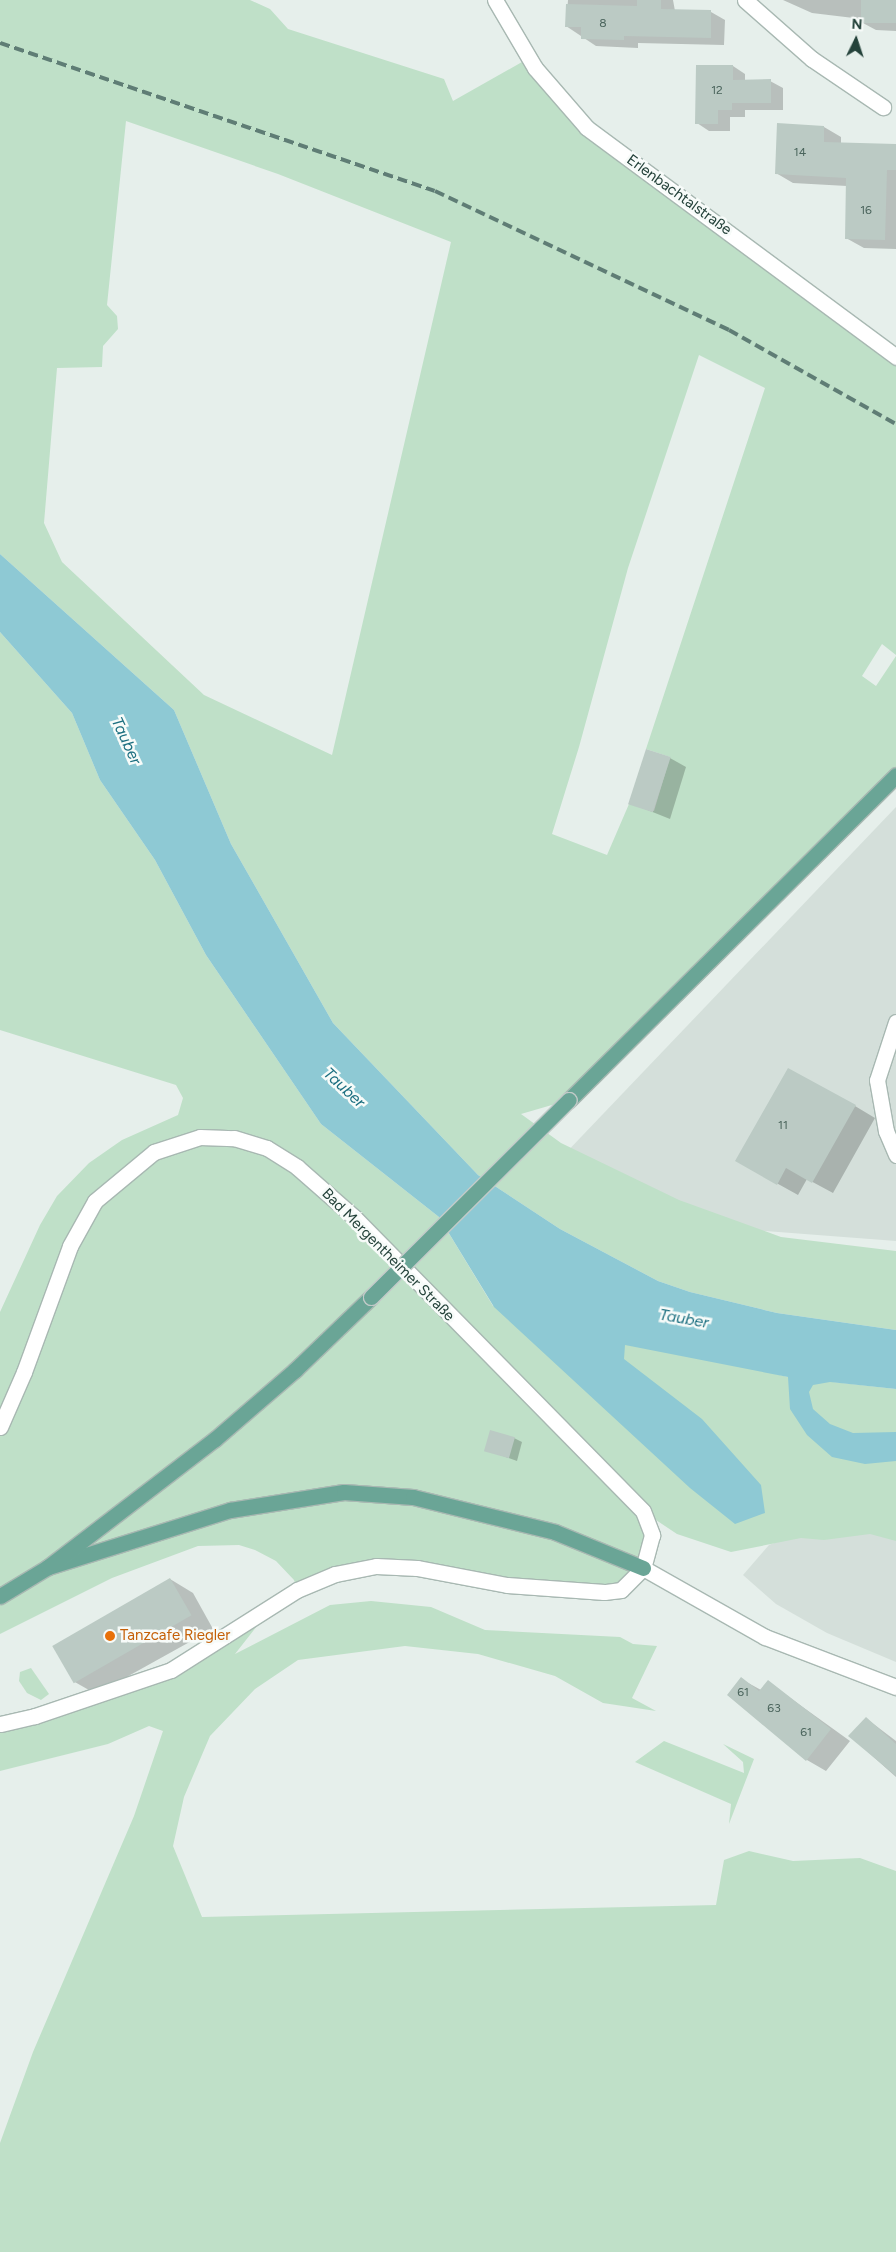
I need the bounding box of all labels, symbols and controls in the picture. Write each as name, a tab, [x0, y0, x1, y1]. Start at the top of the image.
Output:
north arrow	[831, 15, 881, 65]
text: N	[851, 16, 863, 33]
house number: 8	[599, 17, 607, 31]
house number: 12	[711, 84, 723, 98]
house number: 14	[794, 146, 806, 160]
street label: Erlenbachtalstraße	[623, 151, 735, 239]
house number: 16	[860, 204, 872, 218]
water label: Tauber	[107, 714, 145, 768]
water label: Tauber	[319, 1064, 369, 1112]
house number: 11	[778, 1119, 788, 1133]
street label: Bad Mergentheimer Straße	[318, 1185, 458, 1325]
water label: Tauber	[658, 1305, 710, 1333]
place label: Tanzcafe Riegler	[120, 1627, 230, 1645]
marker: Tanzcafe Riegler	[104, 1630, 116, 1642]
house number: 61	[737, 1686, 749, 1700]
house number: 63	[767, 1702, 781, 1716]
house number: 61	[800, 1726, 812, 1740]

